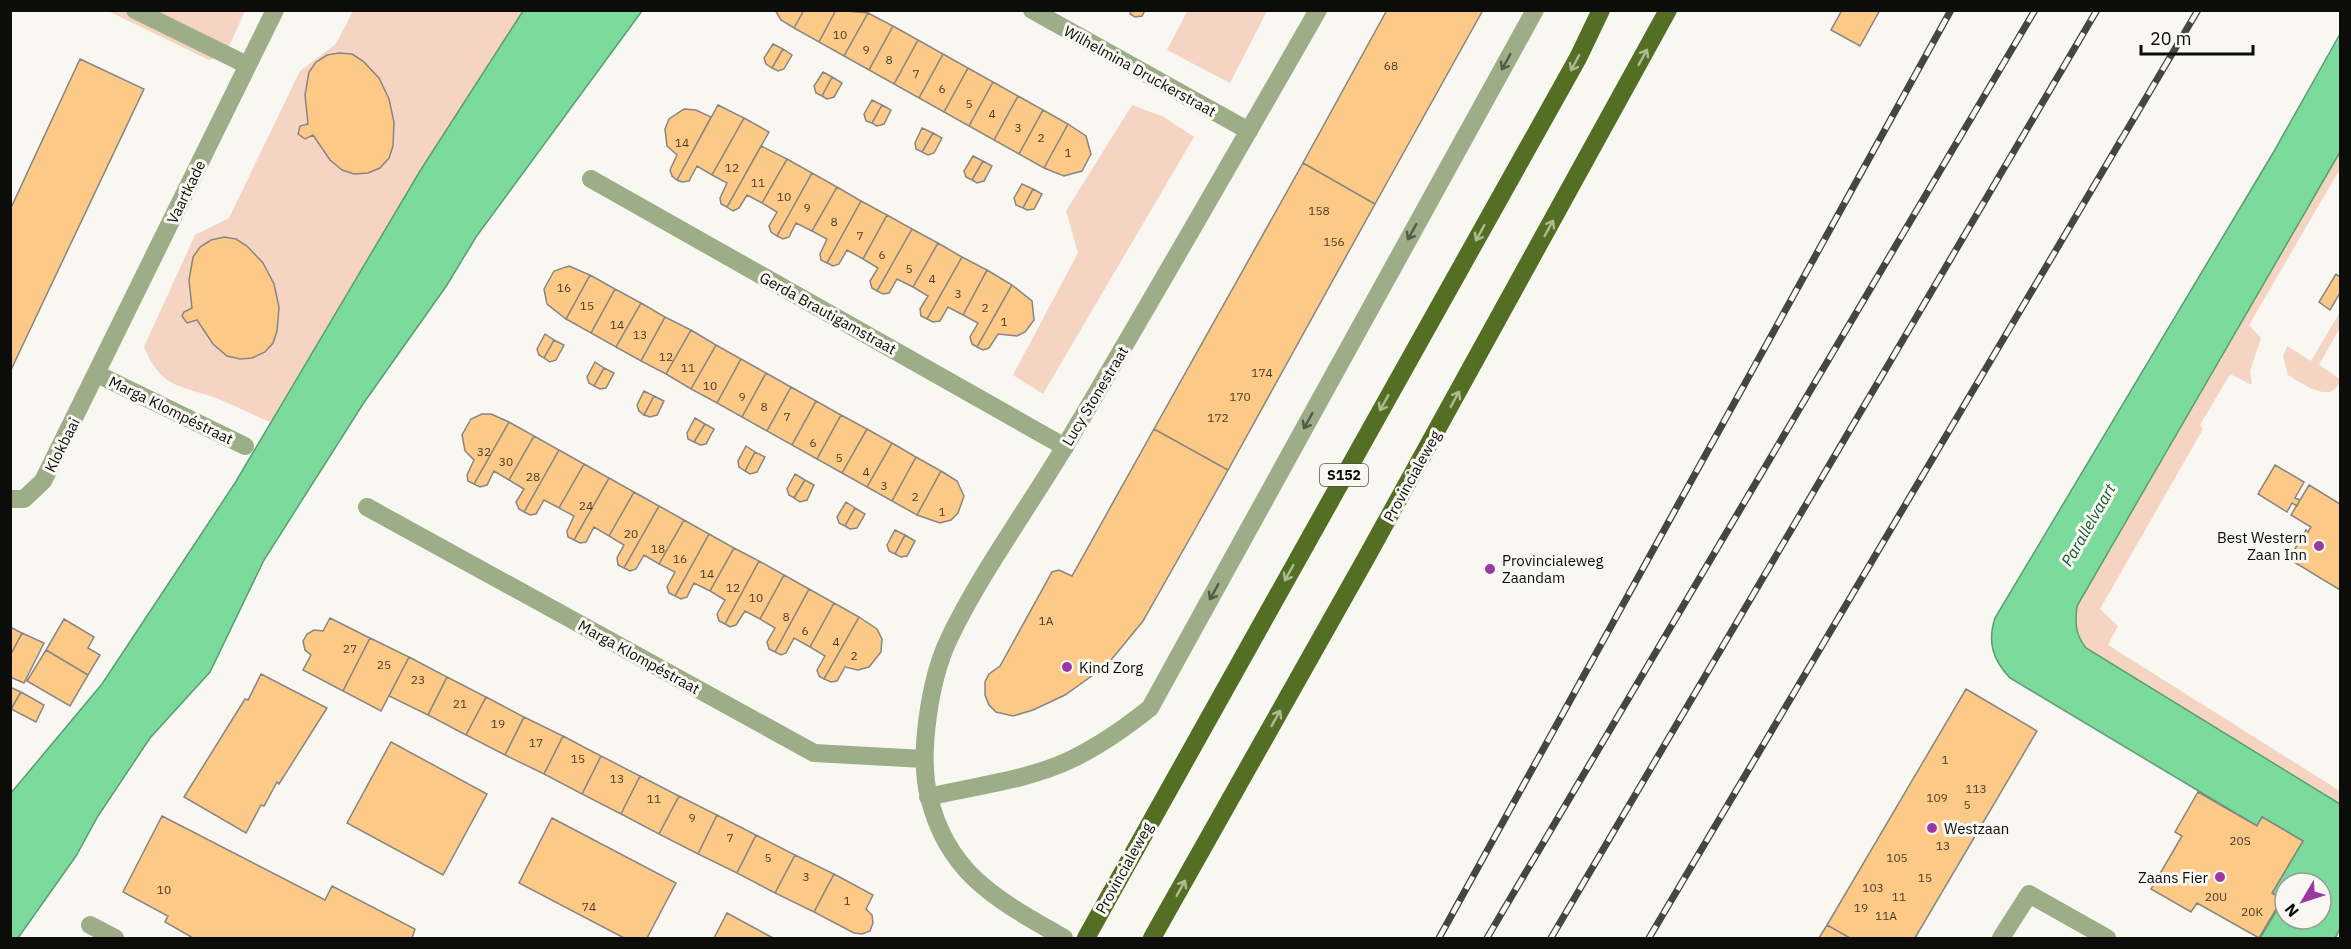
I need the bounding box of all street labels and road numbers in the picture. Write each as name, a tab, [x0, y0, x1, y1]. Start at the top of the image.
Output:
street label: Wilhelmina Druckerstraat	[1061, 21, 1219, 121]
street label: Vaartkade	[162, 157, 210, 227]
street label: Gerda Brautigamstraat	[756, 268, 900, 358]
street label: Lucy Stonestraat	[1058, 343, 1132, 449]
street label: Marga Klompéstraat	[106, 372, 236, 448]
street label: Klokbaai	[40, 415, 84, 475]
street label: Provincialeweg	[1379, 427, 1445, 525]
road number: S152	[1320, 464, 1368, 486]
street label: Marga Klompéstraat	[575, 616, 703, 698]
street label: Provincialeweg	[1091, 819, 1157, 917]

